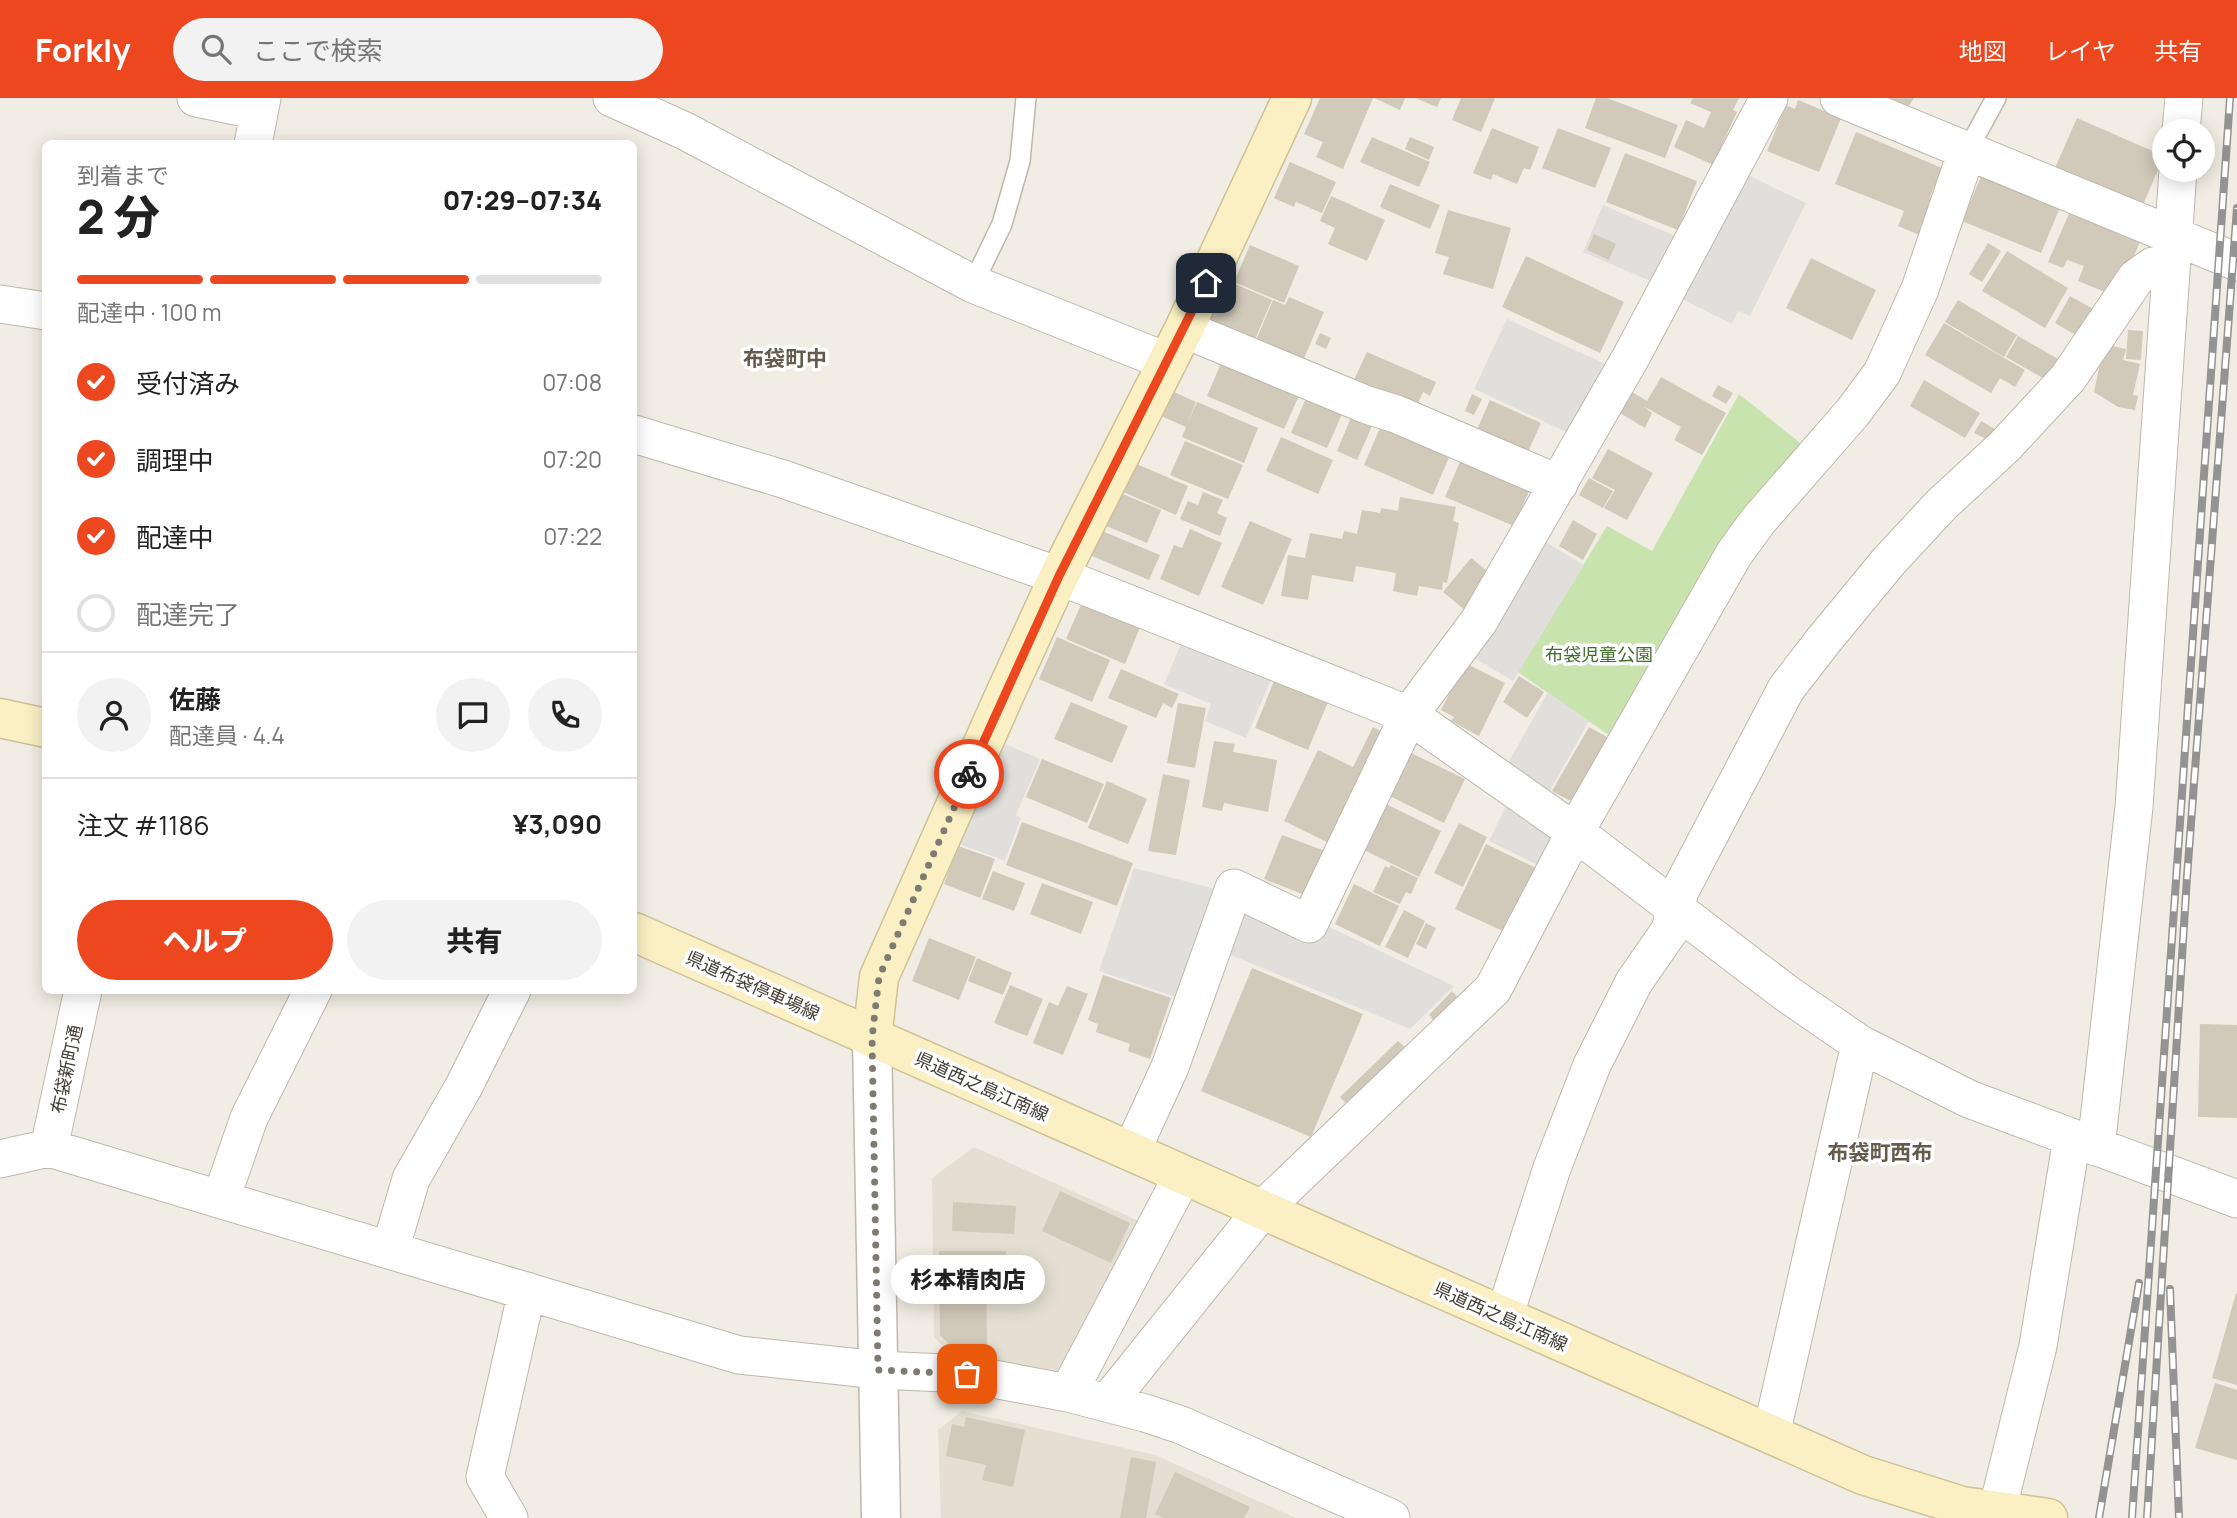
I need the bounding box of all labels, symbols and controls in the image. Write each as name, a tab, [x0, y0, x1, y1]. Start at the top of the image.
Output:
search box	[173, 18, 663, 81]
text: Forkly	[35, 27, 131, 72]
icon: search	[197, 30, 235, 68]
text: ここで検索	[253, 32, 383, 68]
text: 地図	[1959, 34, 2007, 67]
text: レイヤ	[2045, 34, 2116, 67]
text: 共有	[2154, 34, 2202, 67]
map controls	[2152, 119, 2215, 182]
button: locate	[2152, 119, 2215, 182]
text: 到着まで	[77, 159, 169, 191]
text: 07:29–07:34	[443, 182, 602, 218]
text: 2 分	[77, 185, 160, 248]
pin	[1176, 253, 1236, 313]
icon: home	[1187, 264, 1225, 302]
text: 配達中 · 100 m	[77, 296, 222, 328]
district label: 布袋町中	[743, 344, 827, 372]
icon: check	[77, 363, 115, 401]
text: 受付済み	[136, 365, 240, 401]
text: 07:08	[542, 366, 602, 398]
icon: check	[77, 440, 115, 478]
text: 調理中	[136, 442, 214, 478]
text: 07:20	[542, 443, 602, 475]
icon: check	[77, 517, 115, 555]
text: 配達中	[136, 519, 214, 555]
text: 07:22	[543, 520, 602, 552]
text: 配達完了	[136, 596, 240, 632]
park label: 布袋児童公園	[1545, 642, 1653, 666]
button: person	[77, 678, 151, 752]
button: chat	[436, 678, 510, 752]
button: phone	[528, 678, 602, 752]
text: 佐藤	[169, 681, 221, 717]
text: 配達員 · 4.4	[169, 719, 285, 751]
courier	[934, 739, 1004, 809]
icon: bike	[950, 755, 988, 793]
text: ¥3,090	[513, 806, 602, 842]
text: 注文 #1186	[77, 807, 210, 843]
button: ヘルプ	[77, 900, 333, 980]
button: 共有	[347, 900, 602, 980]
street label: 県道布袋停車場線	[682, 945, 824, 1025]
street label: 布袋新町通	[45, 1022, 87, 1116]
street label: 県道西之島江南線	[911, 1046, 1053, 1126]
district label: 布袋町西布	[1828, 1138, 1933, 1166]
callout: 杉本精肉店	[890, 1255, 1044, 1304]
text: 杉本精肉店	[911, 1263, 1026, 1295]
street label: 県道西之島江南線	[1430, 1276, 1572, 1356]
pin	[937, 1344, 997, 1404]
icon: bag	[948, 1355, 986, 1393]

